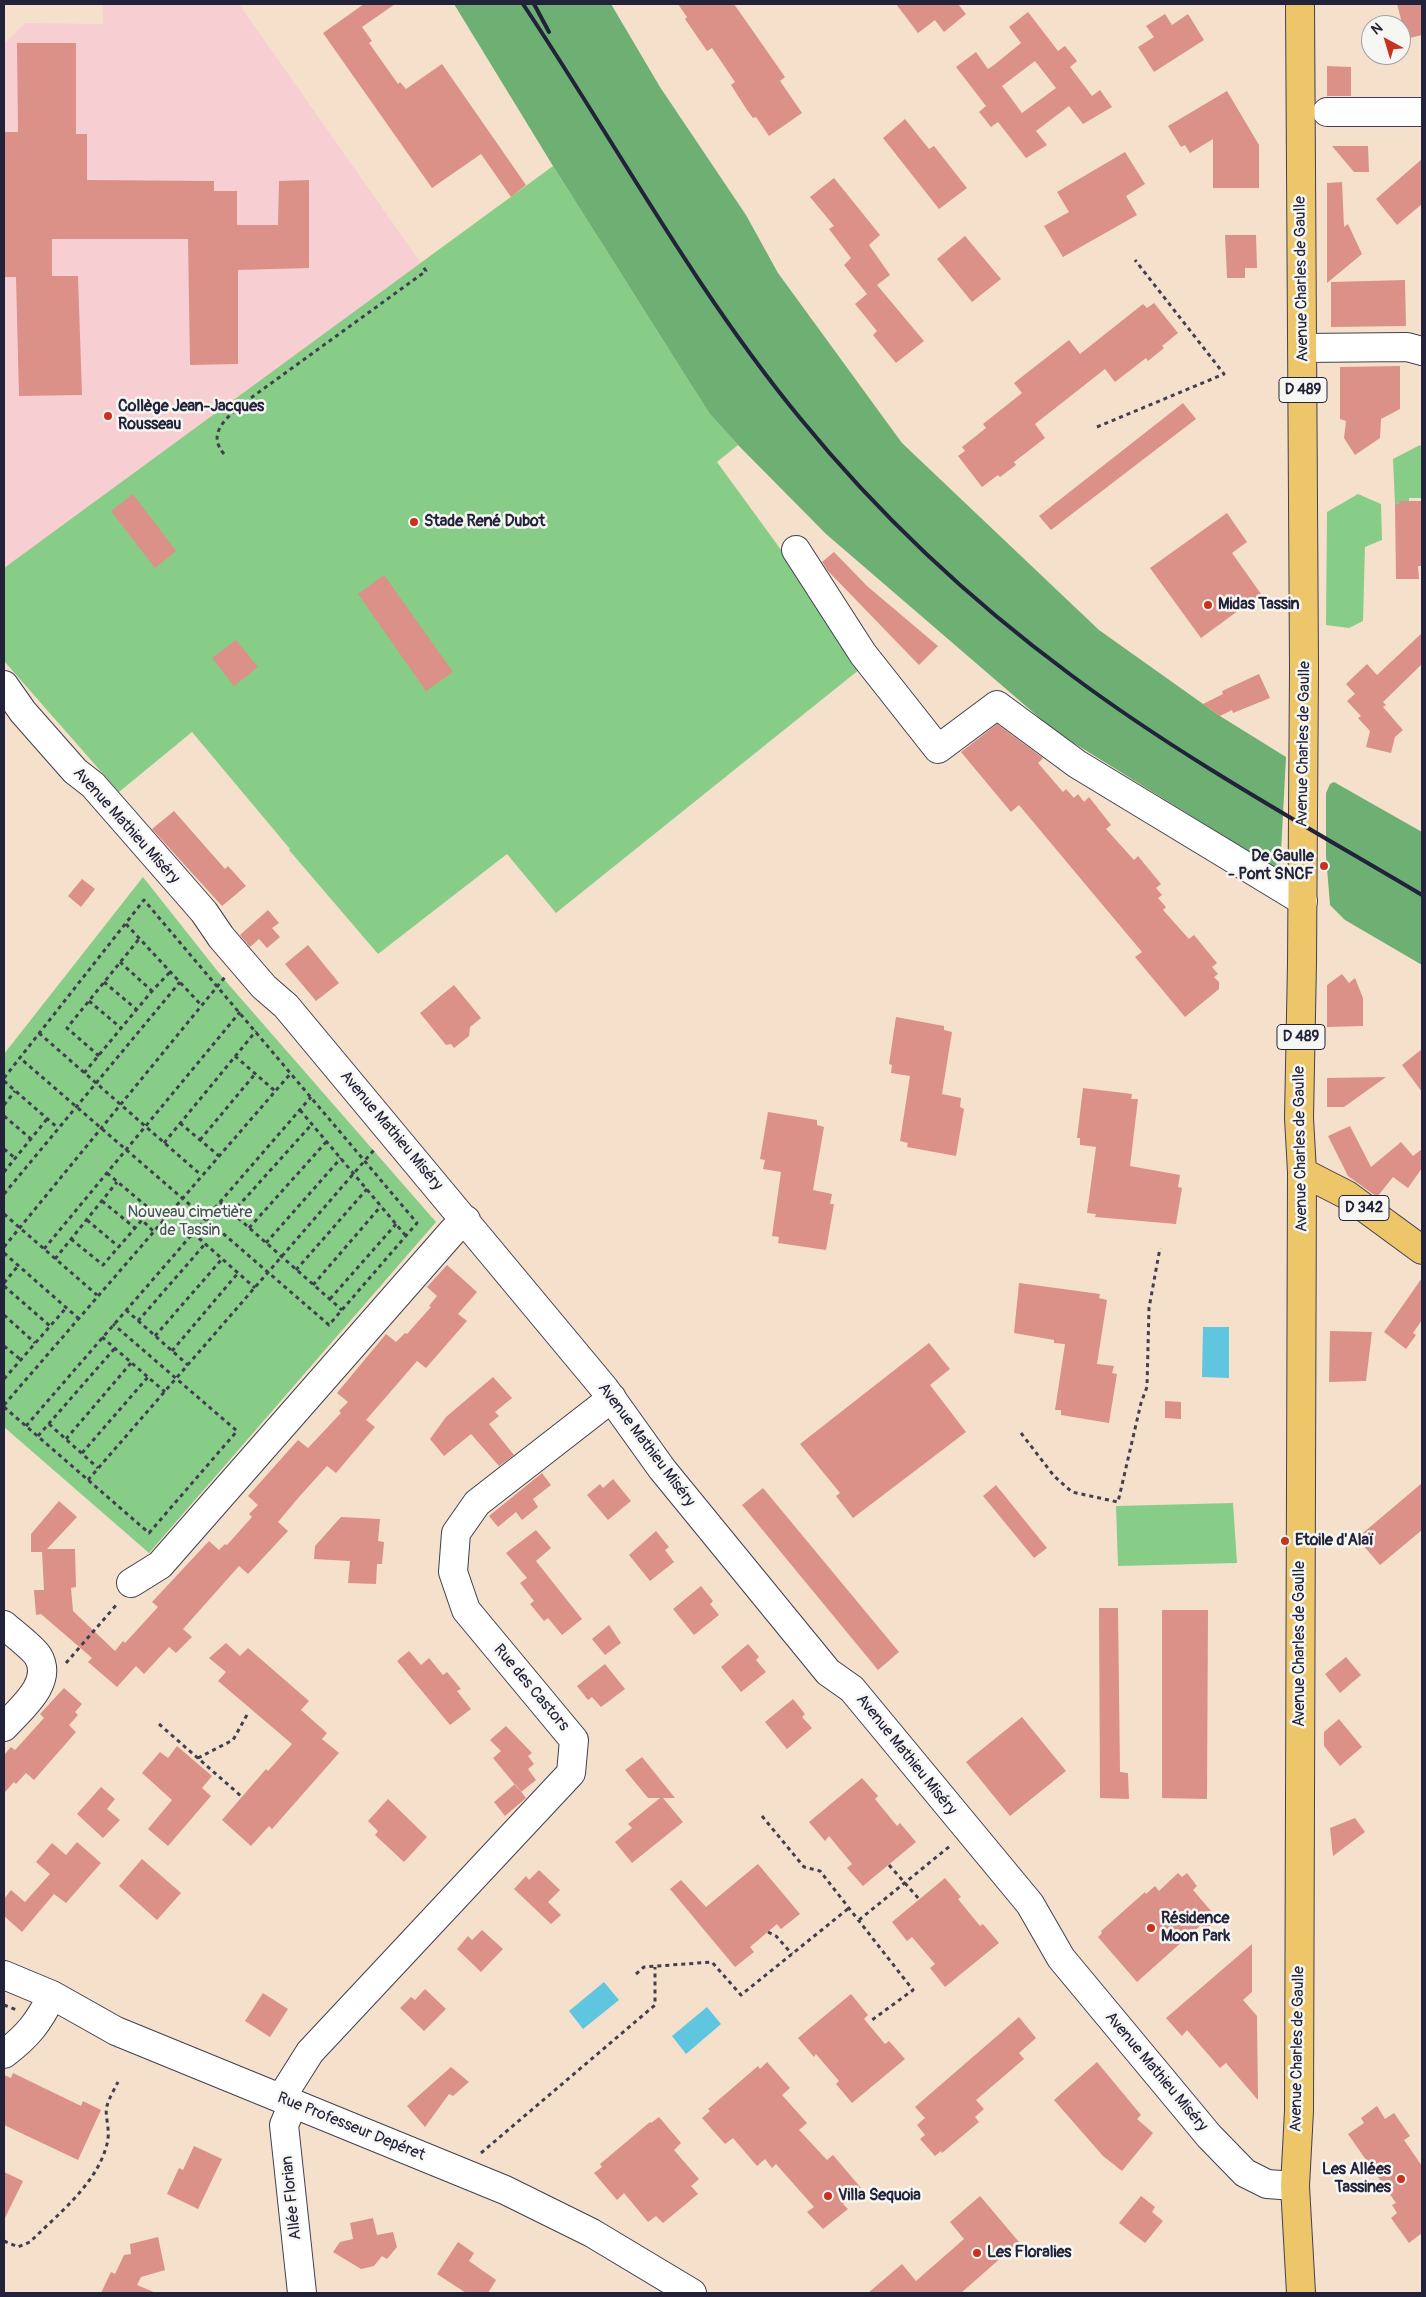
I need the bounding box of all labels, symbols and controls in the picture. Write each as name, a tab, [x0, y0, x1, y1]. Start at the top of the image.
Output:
north arrow	[1361, 15, 1411, 65]
text: N	[1368, 19, 1386, 38]
street label: Avenue Charles de Gaulle	[1291, 196, 1313, 362]
road number: D 489	[1279, 378, 1327, 402]
place label: Collège Jean-Jacques Rousseau	[118, 397, 264, 435]
marker: Collège Jean-Jacques Rousseau	[102, 410, 114, 422]
place label: Stade René Dubot	[424, 512, 545, 532]
marker: Stade René Dubot	[408, 516, 420, 528]
place label: Midas Tassin	[1218, 595, 1300, 615]
marker: Midas Tassin	[1202, 599, 1214, 611]
street label: Avenue Charles de Gaulle	[1293, 661, 1315, 827]
street label: Avenue Mathieu Miséry	[69, 764, 183, 888]
place label: De Gaulle - Pont SNCF	[1228, 847, 1314, 885]
marker: De Gaulle - Pont SNCF	[1318, 860, 1330, 872]
road number: D 489	[1277, 1024, 1325, 1050]
street label: Avenue Charles de Gaulle	[1290, 1066, 1312, 1232]
street label: Avenue Mathieu Miséry	[335, 1067, 447, 1195]
road number: D 342	[1339, 1196, 1389, 1220]
park label: Nouveau cimetière de Tassin	[128, 1203, 252, 1241]
street label: Avenue Mathieu Miséry	[593, 1379, 699, 1511]
place label: Etoile d'Alaï	[1295, 1531, 1374, 1551]
marker: Etoile d'Alaï	[1279, 1535, 1291, 1547]
street label: Avenue Charles de Gaulle	[1290, 1561, 1310, 1727]
street label: Rue des Castors	[489, 1641, 573, 1735]
street label: Avenue Mathieu Miséry	[851, 1691, 961, 1819]
place label: Résidence Moon Park	[1161, 1909, 1230, 1947]
marker: Résidence Moon Park	[1145, 1922, 1157, 1934]
street label: Avenue Charles de Gaulle	[1287, 1966, 1309, 2132]
street label: Avenue Mathieu Miséry	[1100, 2008, 1212, 2136]
street label: Rue Professeur Depéret	[274, 2089, 428, 2165]
street label: Allée Florian	[278, 2155, 306, 2241]
place label: Les Allées Tassines	[1322, 2160, 1391, 2198]
marker: Les Allées Tassines	[1395, 2173, 1407, 2185]
place label: Villa Sequoia	[838, 2186, 921, 2206]
marker: Villa Sequoia	[822, 2190, 834, 2202]
place label: Les Floralies	[987, 2243, 1071, 2263]
marker: Les Floralies	[971, 2247, 983, 2259]

